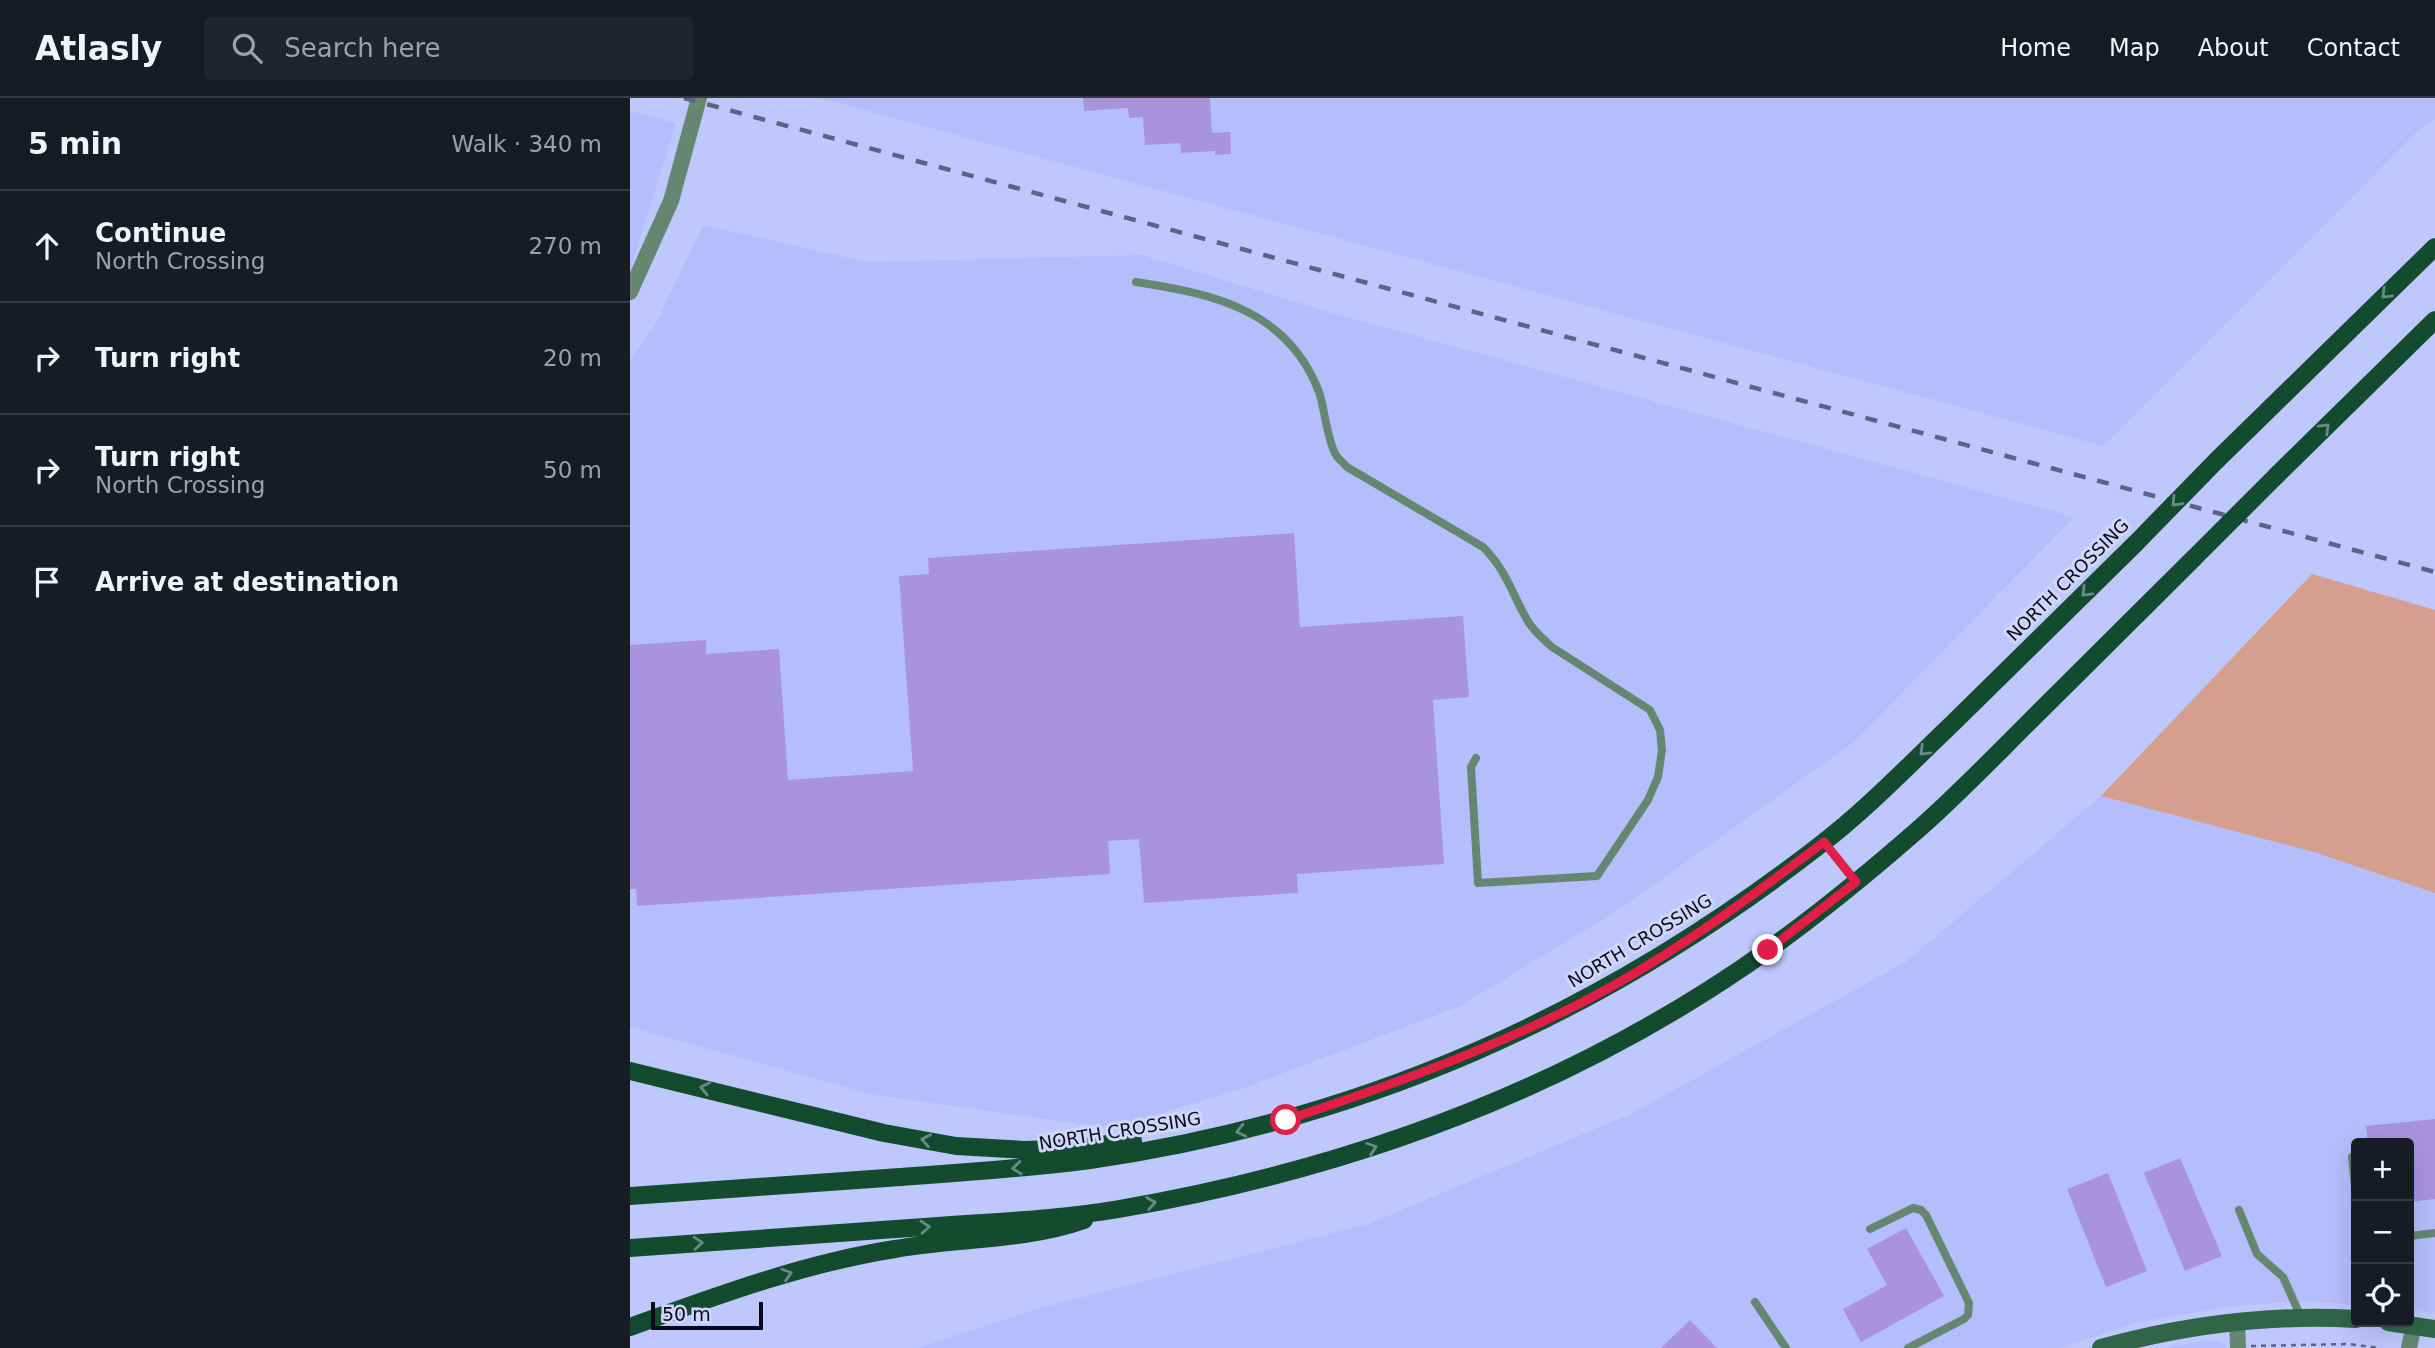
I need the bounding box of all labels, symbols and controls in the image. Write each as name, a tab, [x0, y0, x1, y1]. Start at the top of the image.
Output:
search box	[204, 17, 694, 80]
text: Atlasly	[35, 29, 162, 68]
icon: search	[228, 29, 266, 67]
text: Search here	[284, 33, 441, 63]
text: Home	[2000, 34, 2071, 62]
text: Map	[2109, 34, 2160, 62]
text: About	[2198, 34, 2269, 62]
text: Contact	[2307, 34, 2400, 62]
text: 5 min	[28, 126, 122, 161]
text: Walk · 340 m	[451, 131, 602, 157]
text: Continue	[95, 218, 226, 248]
icon: ahead	[28, 227, 66, 265]
text: 270 m	[528, 233, 602, 259]
text: North Crossing	[95, 248, 265, 274]
one-way arrow	[2381, 286, 2394, 299]
icon: right	[28, 339, 66, 377]
text: Turn right	[95, 343, 240, 373]
text: 20 m	[543, 345, 602, 371]
one-way arrow	[2316, 423, 2329, 436]
text: Turn right	[95, 442, 240, 472]
icon: right	[28, 451, 66, 489]
text: 50 m	[543, 457, 602, 483]
text: North Crossing	[95, 472, 265, 498]
one-way arrow	[2171, 493, 2184, 506]
street label: NORTH CROSSING	[2002, 514, 2133, 645]
icon: arrive	[28, 563, 66, 601]
text: Arrive at destination	[95, 567, 399, 597]
one-way arrow	[2081, 583, 2094, 596]
one-way arrow	[1919, 743, 1932, 756]
street label: NORTH CROSSING	[1564, 889, 1715, 992]
route end	[1752, 934, 1783, 965]
one-way arrow	[699, 1082, 711, 1096]
route start	[1270, 1104, 1301, 1135]
street label: NORTH CROSSING	[1037, 1107, 1203, 1154]
one-way arrow	[1235, 1122, 1247, 1137]
one-way arrow	[920, 1134, 932, 1149]
map controls	[2351, 1138, 2414, 1327]
button: +	[2351, 1138, 2414, 1201]
one-way arrow	[1365, 1142, 1377, 1156]
one-way arrow	[1011, 1160, 1023, 1175]
one-way arrow	[1145, 1196, 1157, 1211]
button: −	[2351, 1201, 2414, 1264]
one-way arrow	[920, 1220, 931, 1235]
one-way arrow	[693, 1236, 704, 1251]
button: locate	[2351, 1264, 2414, 1327]
one-way arrow	[781, 1268, 793, 1282]
scale bar	[651, 1299, 763, 1331]
text: 50 m	[662, 1303, 711, 1325]

